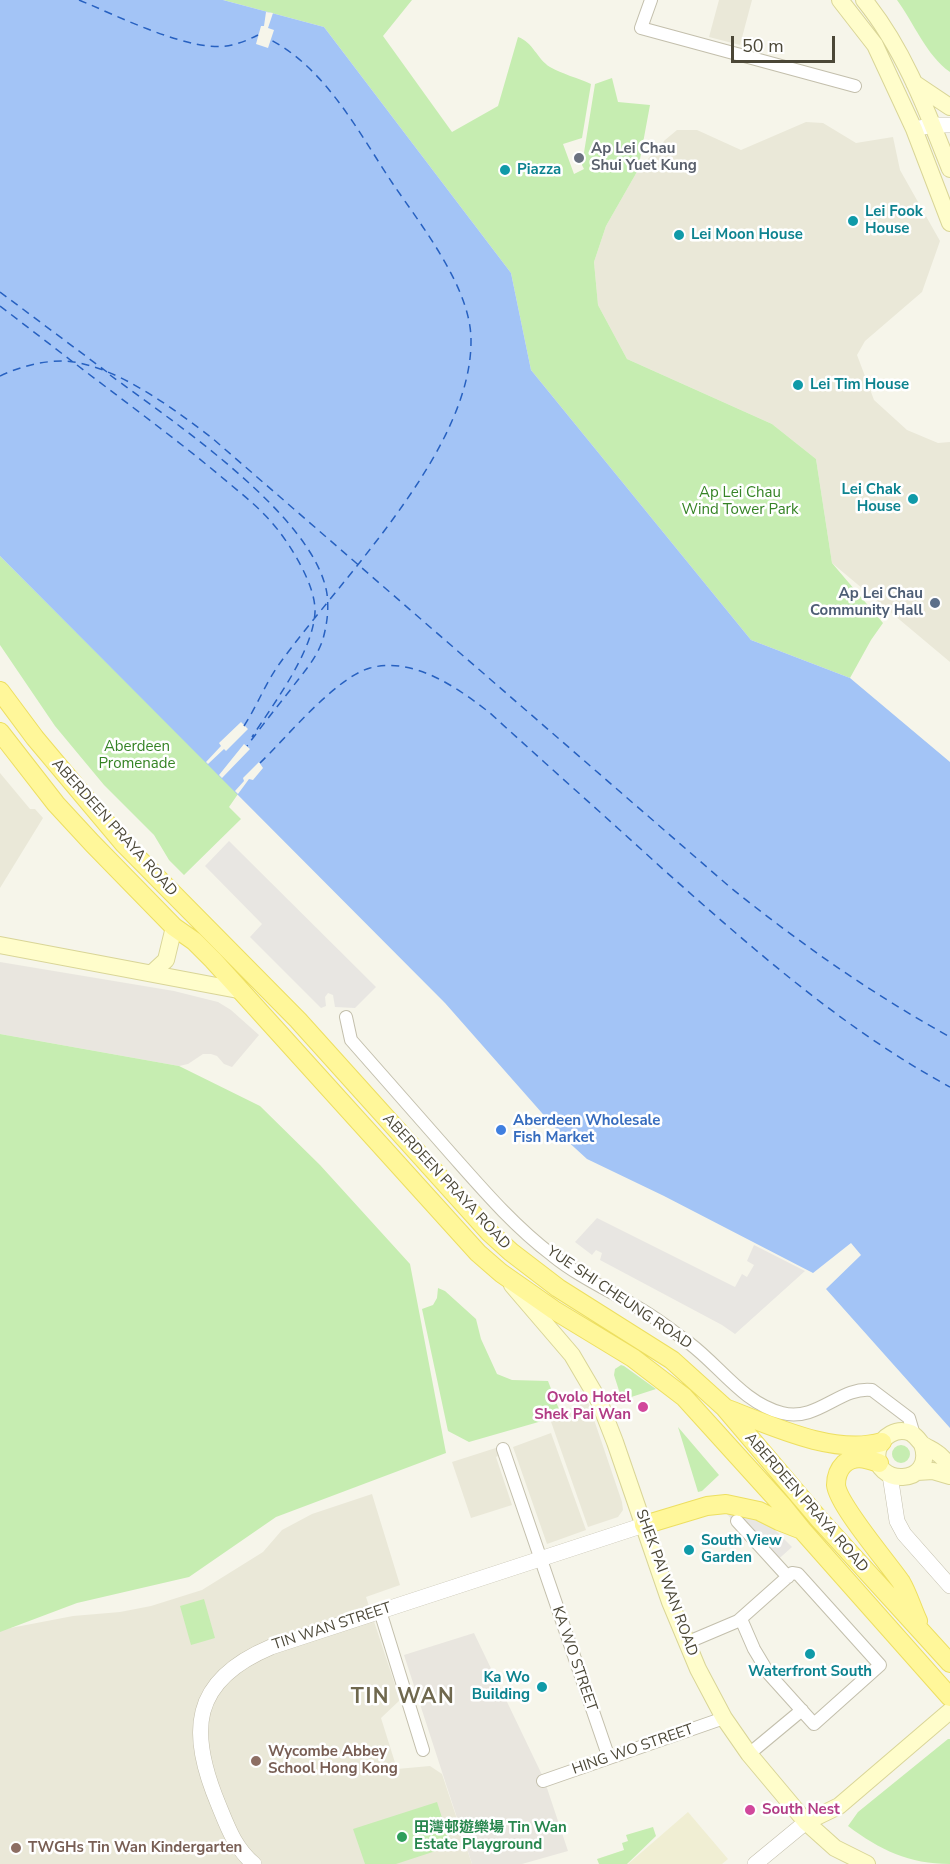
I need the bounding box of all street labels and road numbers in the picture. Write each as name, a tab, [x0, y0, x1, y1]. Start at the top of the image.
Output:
street label: ABERDEEN PRAYA ROAD	[47, 756, 181, 900]
street label: ABERDEEN PRAYA ROAD	[378, 1110, 514, 1254]
street label: YUE SHI CHEUNG ROAD	[543, 1243, 695, 1353]
street label: ABERDEEN PRAYA ROAD	[741, 1430, 871, 1576]
street label: SHEK PAI WAN ROAD	[631, 1507, 701, 1659]
street label: TIN WAN STREET	[270, 1599, 394, 1655]
street label: KA WO STREET	[548, 1604, 600, 1714]
street label: HING WO STREET	[570, 1721, 696, 1779]

